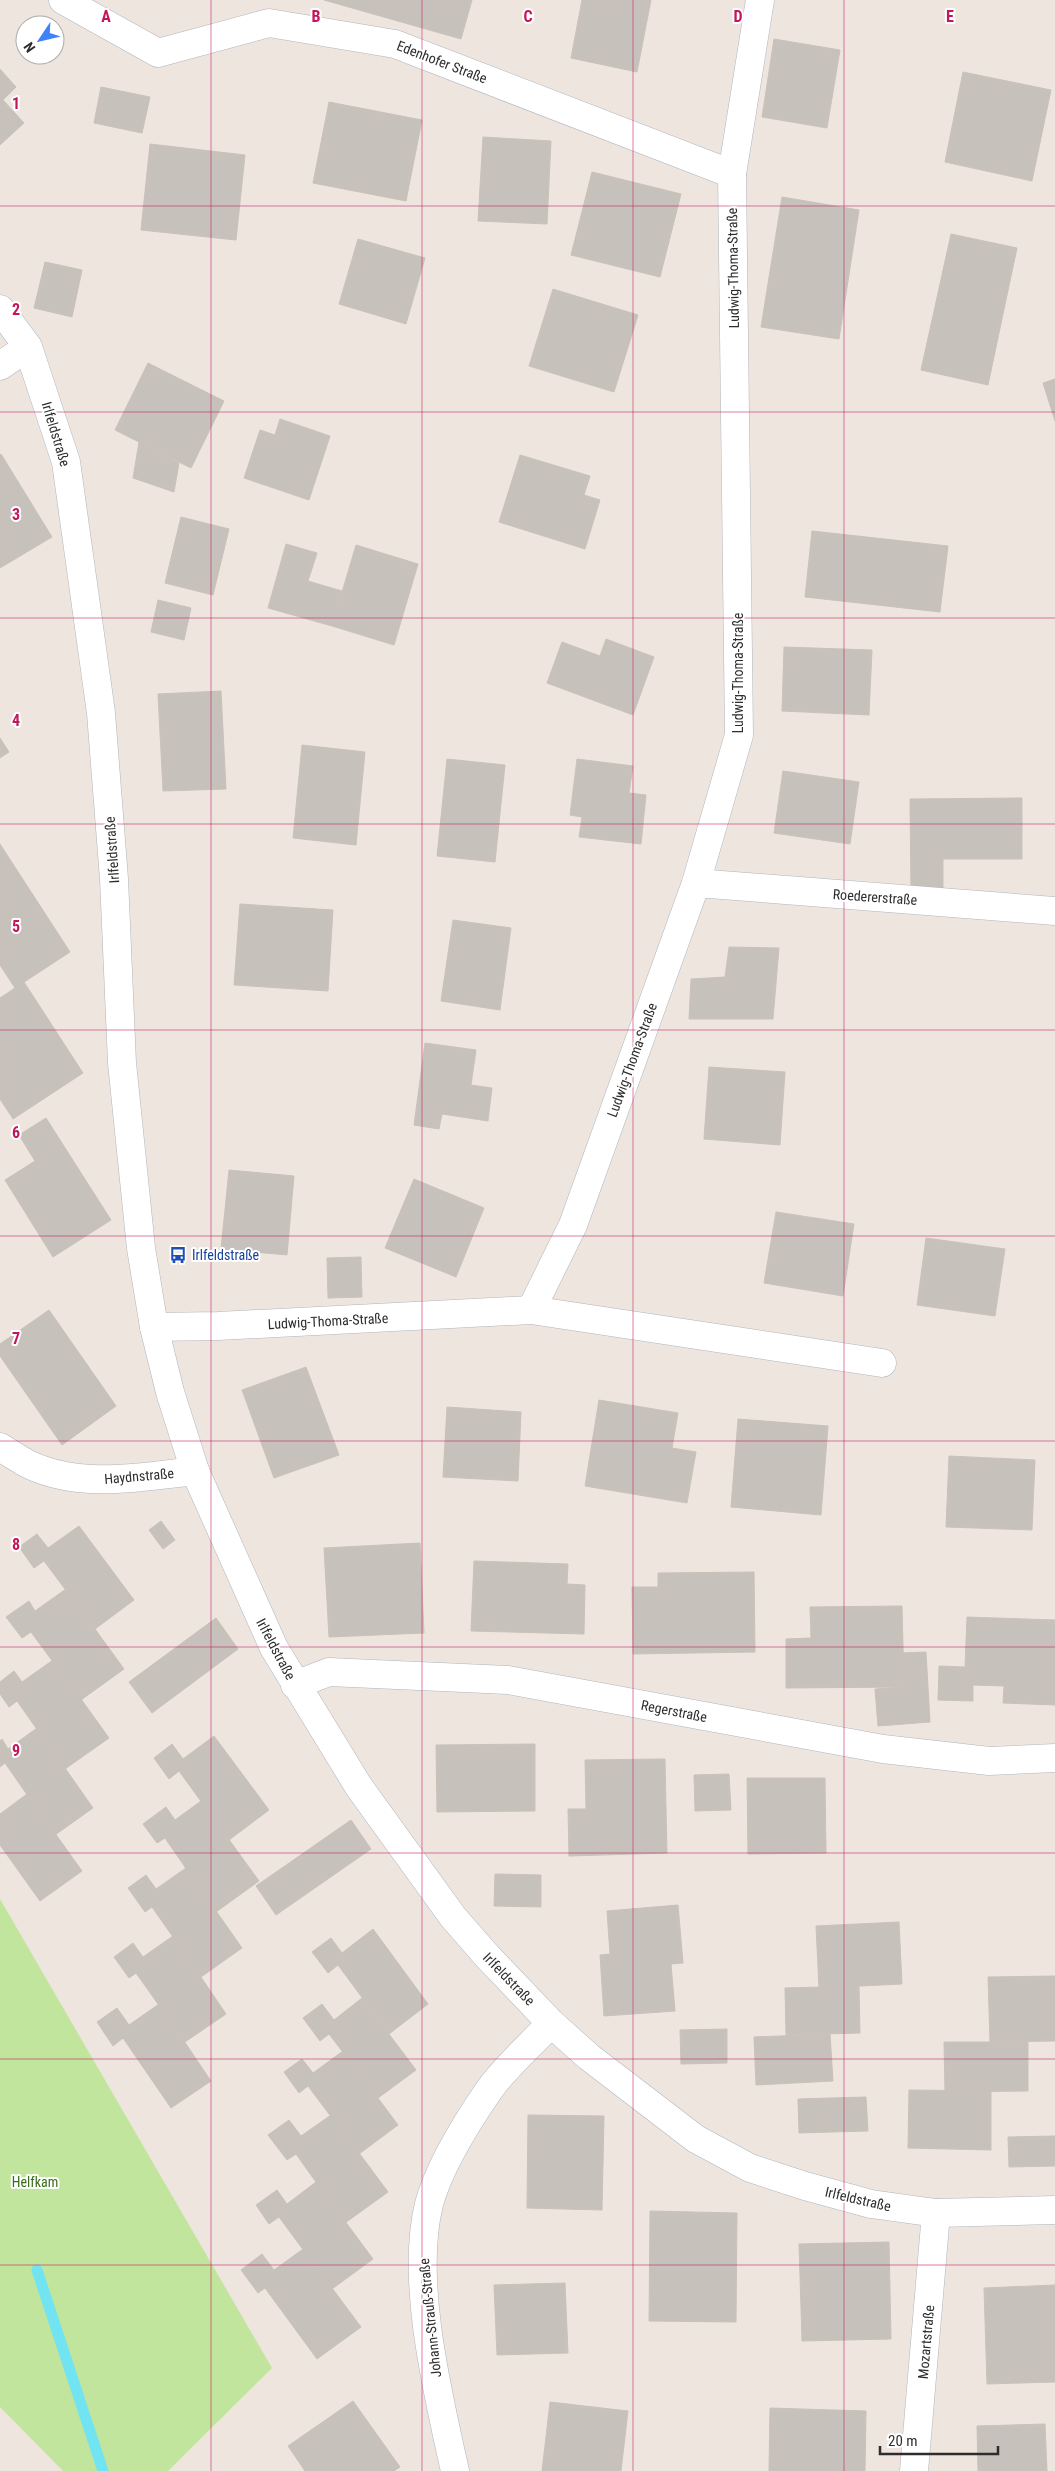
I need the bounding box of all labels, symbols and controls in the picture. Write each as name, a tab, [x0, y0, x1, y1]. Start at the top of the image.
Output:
text: A	[101, 7, 111, 26]
text: B	[312, 7, 321, 26]
text: C	[523, 7, 533, 26]
text: D	[733, 7, 743, 26]
text: E	[946, 7, 954, 26]
north arrow	[15, 15, 65, 65]
street label: Edenhofer Straße	[395, 37, 490, 87]
text: N	[20, 39, 38, 56]
text: 1	[12, 94, 20, 113]
street label: Ludwig-Thoma-Straße	[724, 207, 742, 328]
text: 2	[12, 300, 20, 319]
street label: Irlfeldstraße	[39, 400, 74, 469]
text: 3	[12, 505, 20, 524]
street label: Ludwig-Thoma-Straße	[730, 612, 746, 733]
text: 4	[12, 711, 20, 730]
street label: Irlfeldstraße	[102, 816, 122, 884]
street label: Roedererstraße	[832, 886, 918, 908]
text: 5	[12, 917, 20, 936]
street label: Ludwig-Thoma-Straße	[604, 1000, 660, 1119]
text: 6	[12, 1123, 20, 1142]
bus stop icon: Irlfeldstraße	[168, 1245, 188, 1265]
place label: Irlfeldstraße	[192, 1247, 259, 1263]
street label: Ludwig-Thoma-Straße	[267, 1310, 389, 1332]
text: 7	[12, 1329, 20, 1348]
street label: Haydnstraße	[104, 1465, 175, 1487]
text: 8	[12, 1535, 20, 1554]
street label: Irlfeldstraße	[253, 1616, 299, 1683]
street label: Regerstraße	[640, 1697, 709, 1725]
text: 9	[12, 1741, 20, 1760]
street label: Irlfeldstraße	[480, 1949, 538, 2009]
park label: Helfkam	[12, 2174, 58, 2190]
street label: Irlfeldstraße	[824, 2184, 893, 2214]
street label: Johann-Strauß-Straße	[416, 2257, 444, 2378]
street label: Mozartstraße	[915, 2304, 937, 2380]
scale bar	[880, 2424, 998, 2456]
text: 20 m	[888, 2432, 918, 2450]

